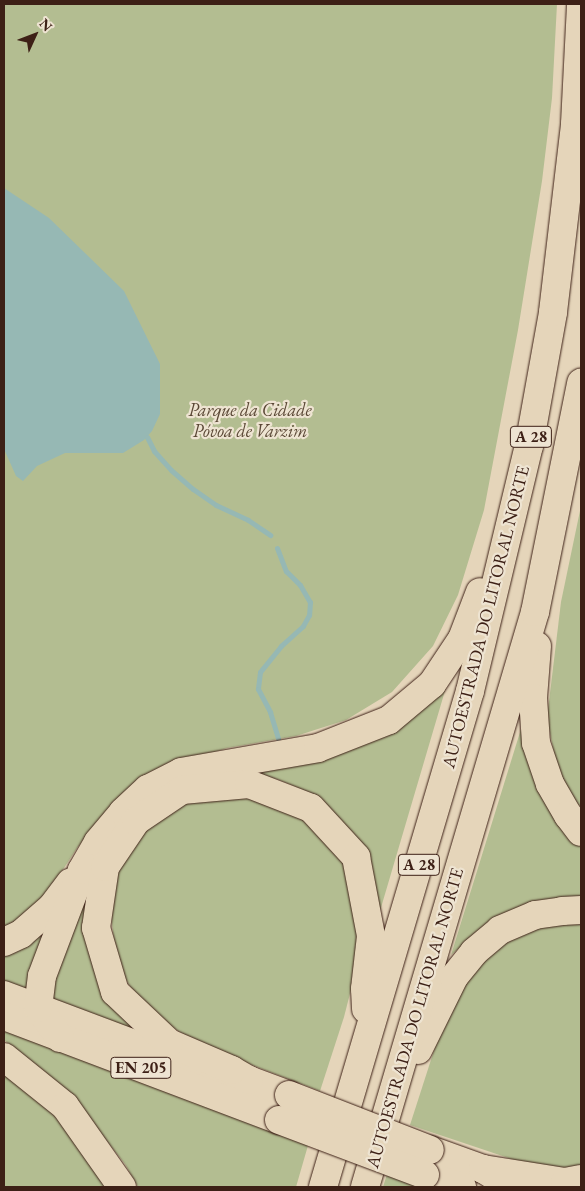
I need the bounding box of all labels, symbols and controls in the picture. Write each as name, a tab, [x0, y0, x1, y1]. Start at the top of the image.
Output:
north arrow	[10, 10, 60, 60]
text: N	[36, 14, 56, 35]
park label: Parque da Cidade Póvoa de Varzim	[188, 400, 312, 442]
road number: A 28	[510, 424, 552, 451]
street label: AUTOESTRADA DO LITORAL NORTE	[438, 463, 534, 771]
road number: A 28	[398, 852, 440, 878]
street label: AUTOESTRADA DO LITORAL NORTE	[362, 865, 468, 1171]
road number: EN 205	[110, 1054, 172, 1082]

